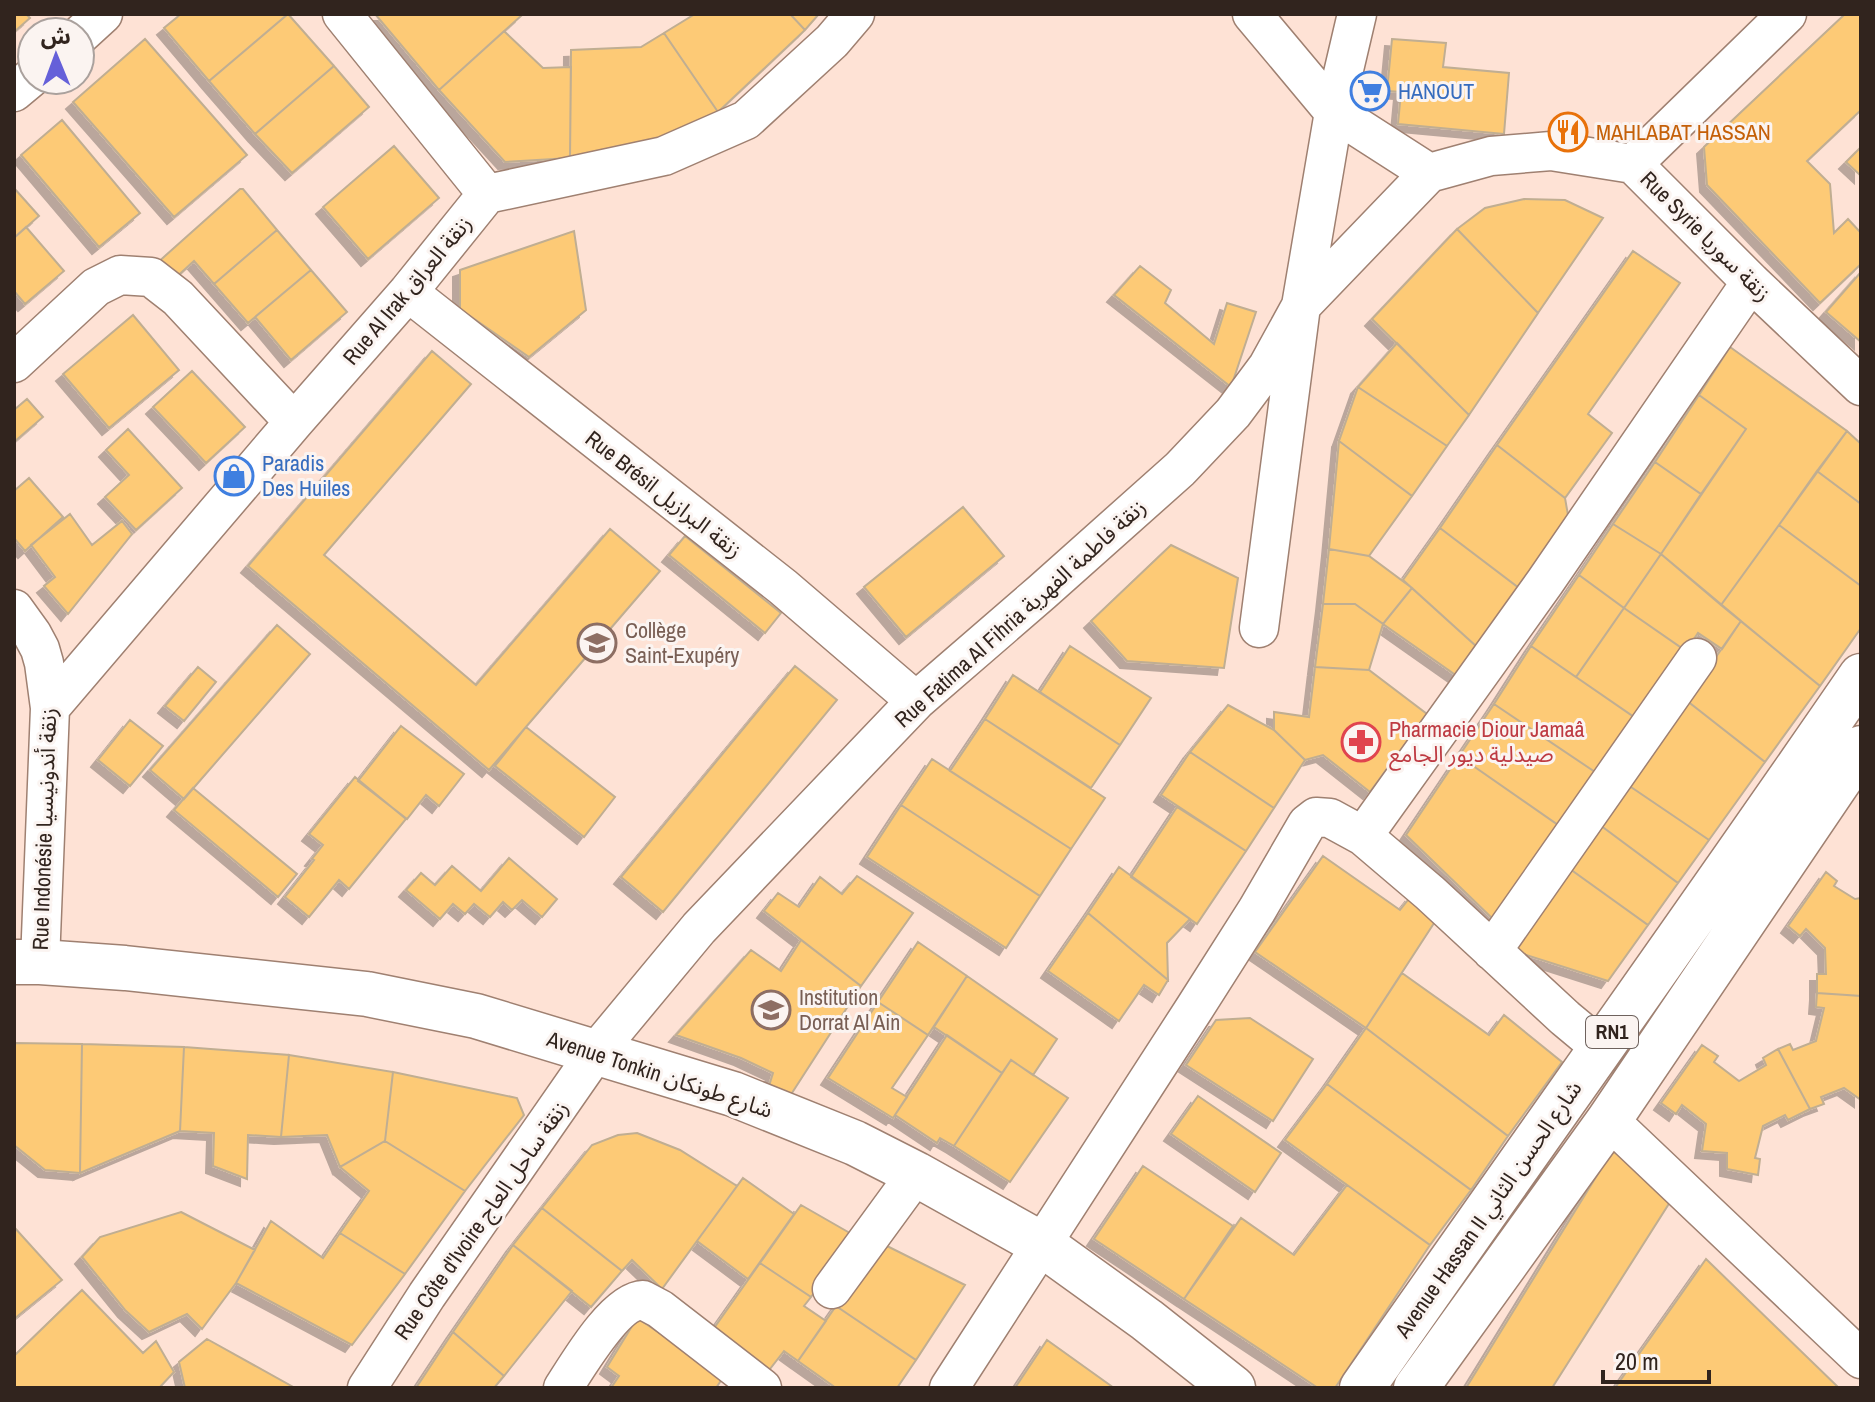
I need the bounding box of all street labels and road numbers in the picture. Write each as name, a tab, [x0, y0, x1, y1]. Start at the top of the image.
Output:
street label: Rue Syrie زنقة سوريا	[1634, 164, 1778, 308]
street label: Rue Al Irak زنقة العراق	[336, 209, 478, 371]
street label: Rue Brésil زنقة البرازيل	[579, 423, 749, 565]
street label: Rue Fatima Al Fihria زنقة فاطمة الفهرية	[888, 492, 1152, 734]
street label: Rue Indonésie زنقة أندونيسيا	[25, 707, 63, 951]
road number: RN1	[1586, 1016, 1638, 1048]
street label: Avenue Tonkin شارع طونكان	[542, 1023, 777, 1127]
street label: Avenue Hassan II شارع الحسن الثاني	[1387, 1074, 1590, 1346]
street label: Rue Côte d'Ivoire زنقة ساحل العاج	[387, 1095, 577, 1347]

